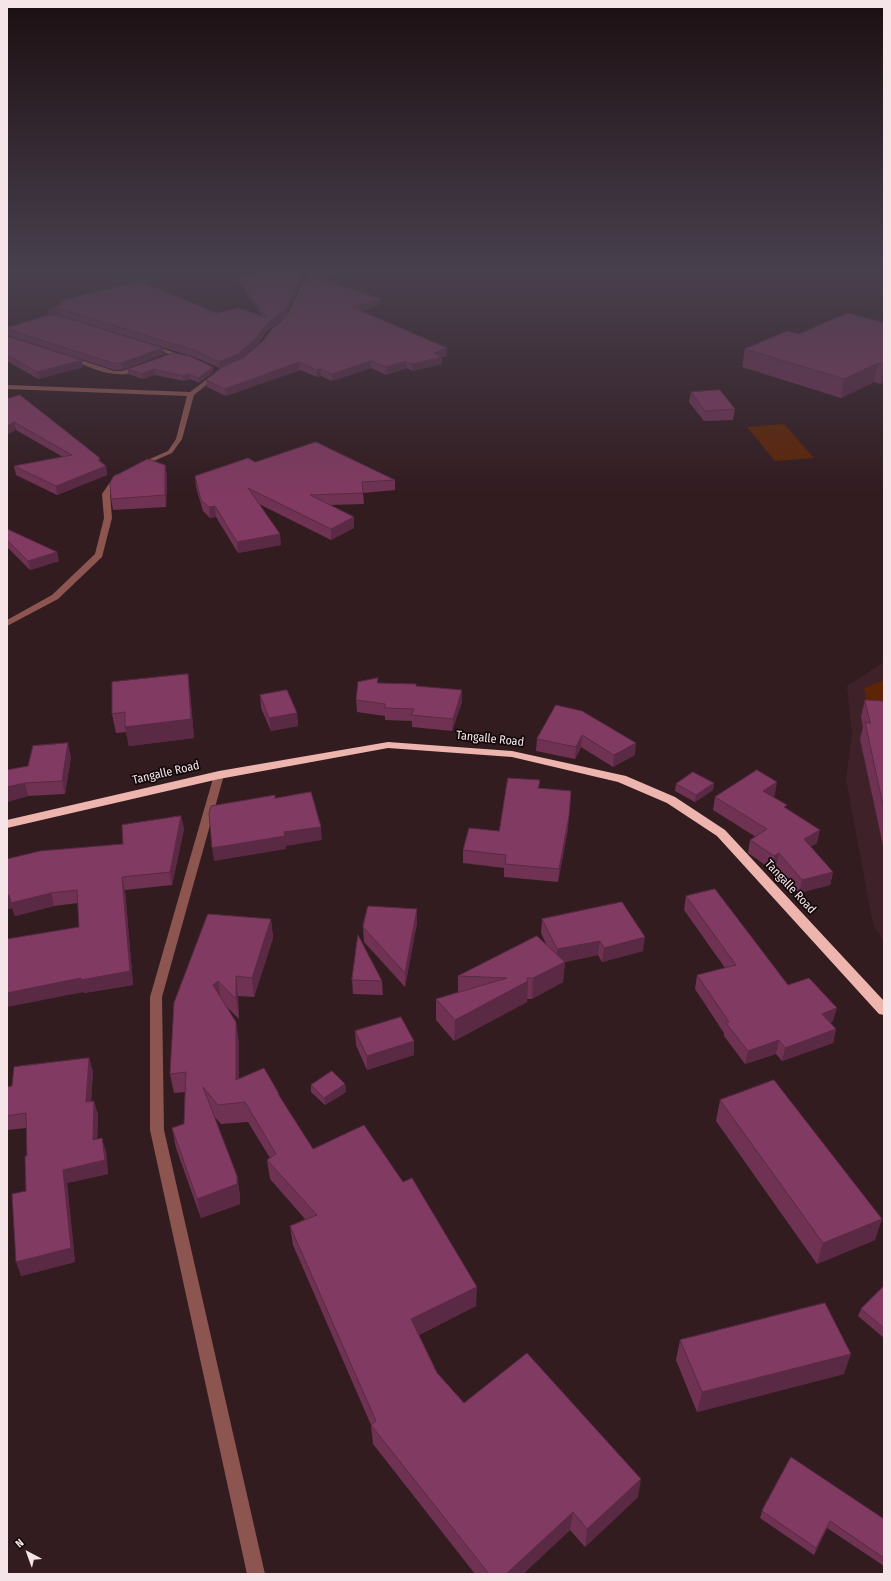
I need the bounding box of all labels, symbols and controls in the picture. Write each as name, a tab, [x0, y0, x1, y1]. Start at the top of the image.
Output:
street label: Tangalle Road	[455, 728, 525, 750]
street label: Tangalle Road	[131, 758, 201, 788]
street label: Tangalle Road	[761, 857, 819, 917]
north arrow	[8, 1533, 48, 1573]
text: N	[13, 1536, 27, 1551]

